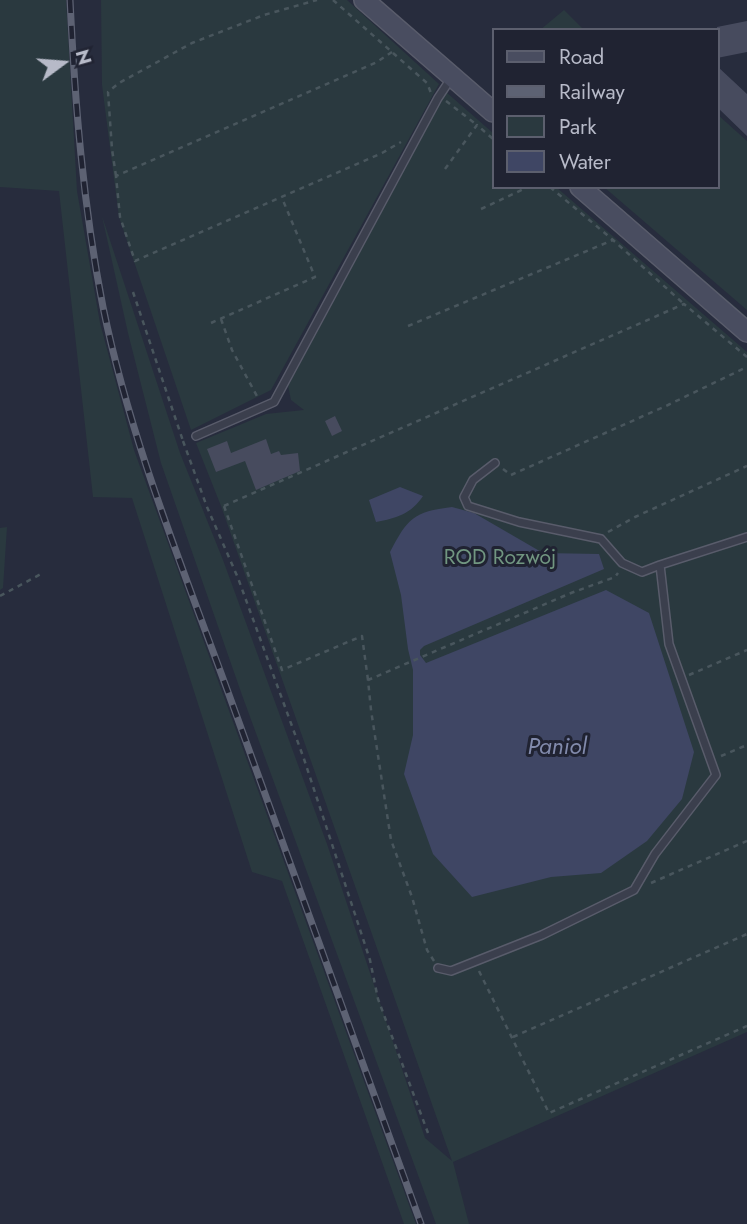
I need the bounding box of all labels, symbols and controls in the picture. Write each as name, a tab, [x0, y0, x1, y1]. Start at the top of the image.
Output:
north arrow	[28, 28, 98, 98]
legend	[491, 28, 719, 189]
text: Road	[559, 42, 604, 72]
text: N	[69, 46, 99, 68]
text: Railway	[559, 77, 625, 107]
text: Park	[559, 112, 596, 142]
text: Water	[559, 147, 611, 177]
park label: ROD Rozwój	[444, 546, 556, 572]
water label: Paniol	[527, 734, 587, 762]

